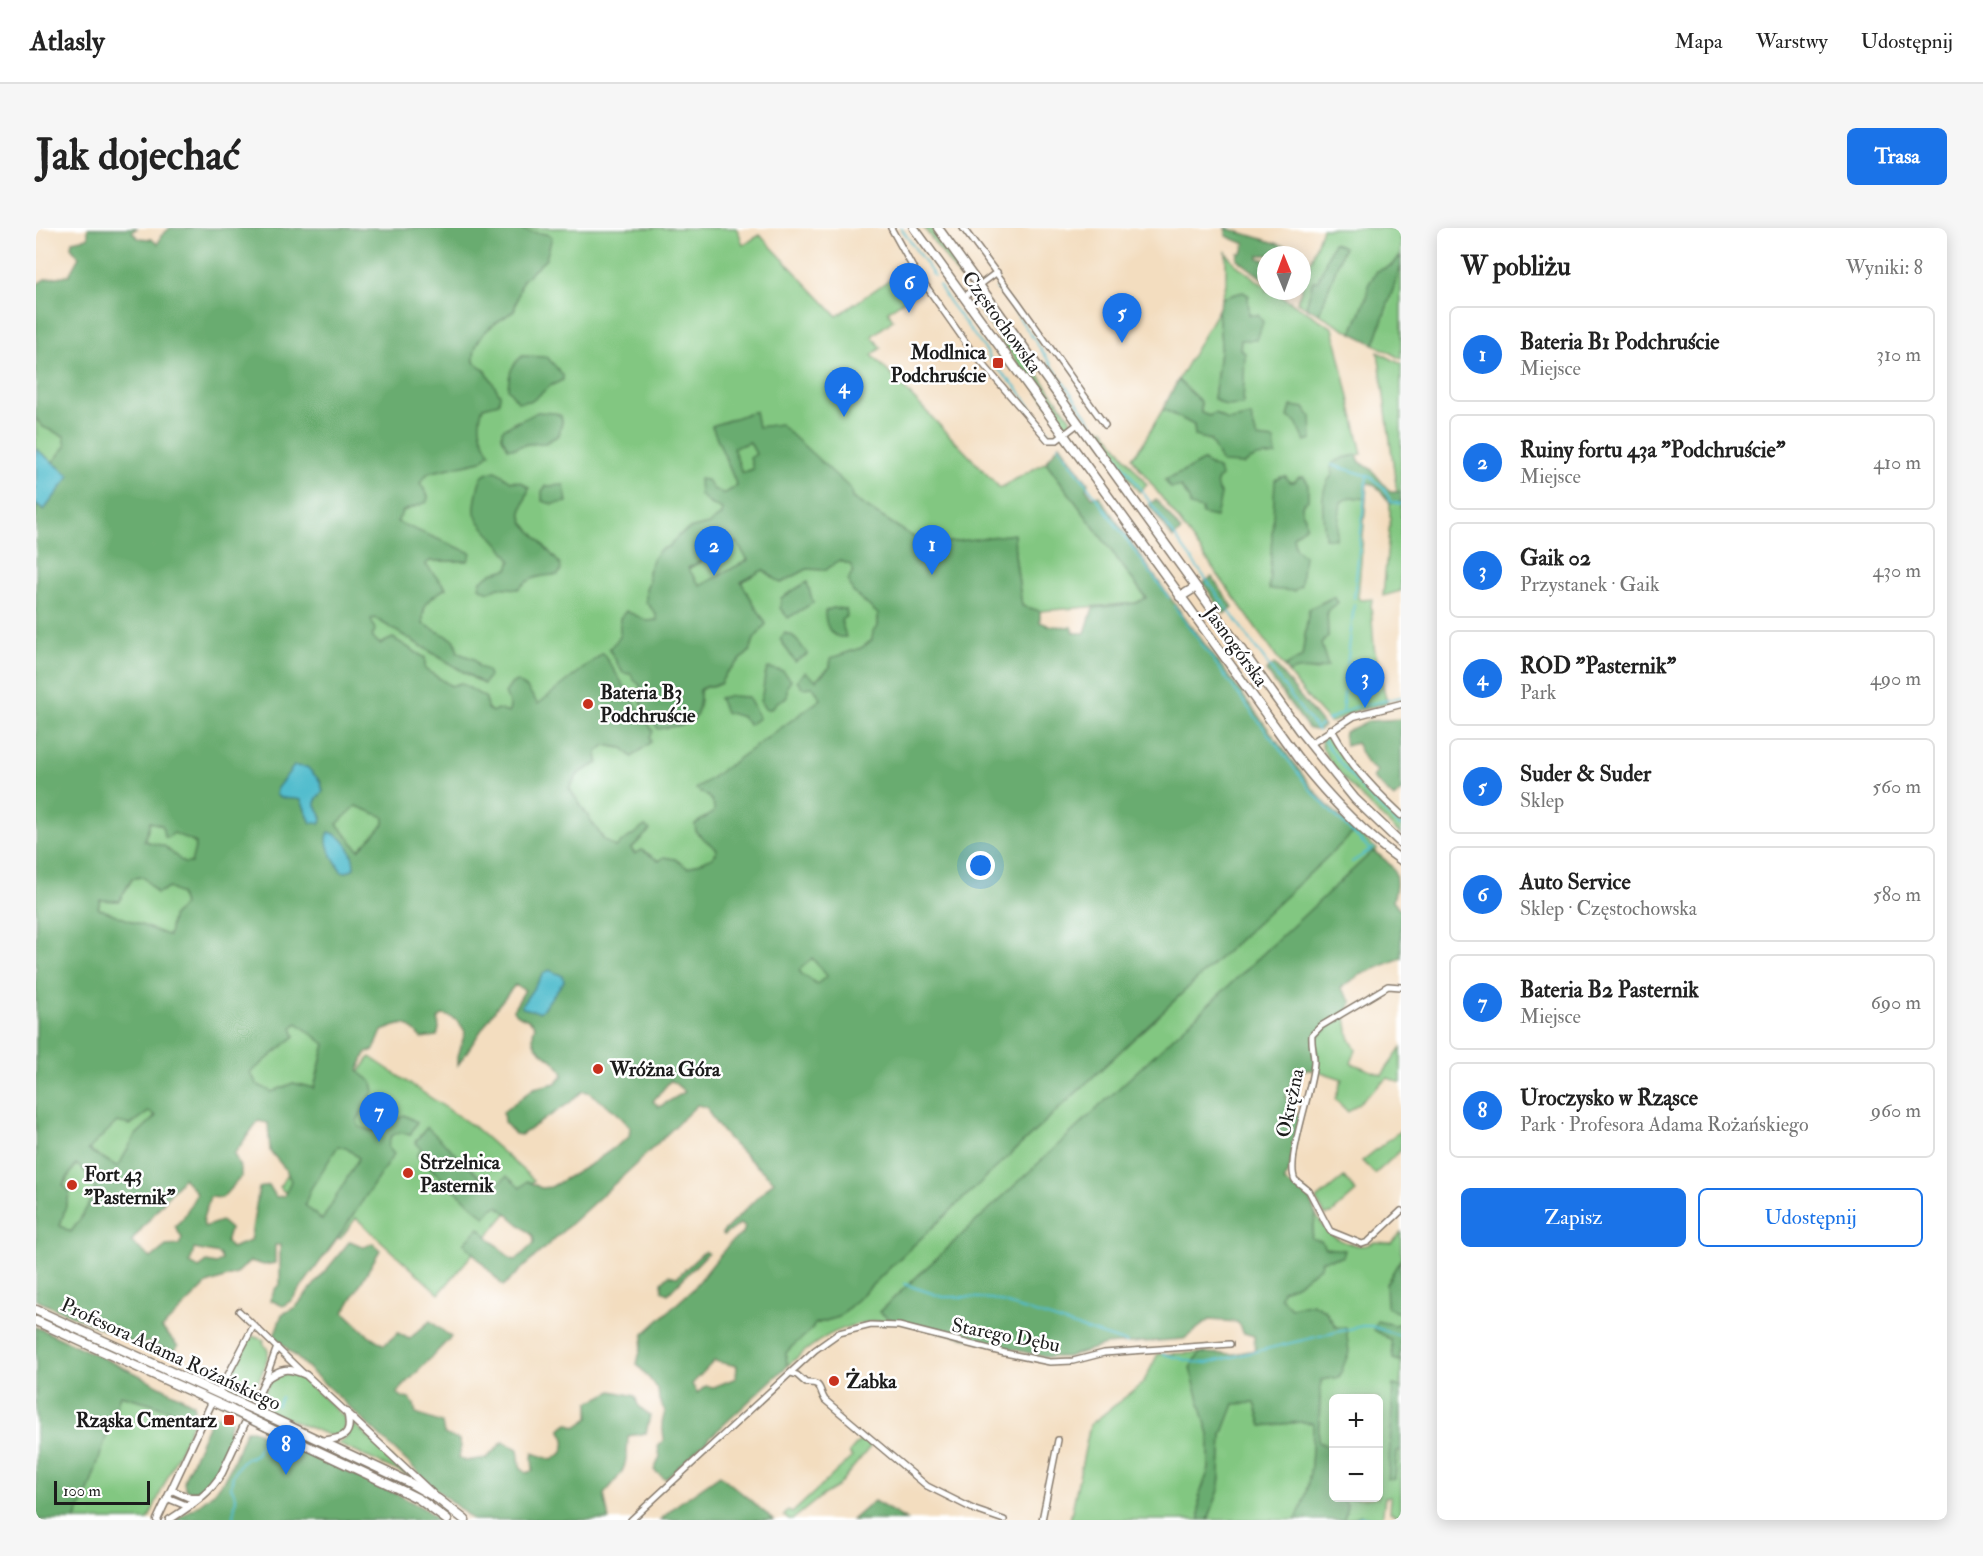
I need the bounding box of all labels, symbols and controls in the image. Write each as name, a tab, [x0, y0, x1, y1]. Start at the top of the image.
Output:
text: Atlasly	[30, 24, 104, 59]
text: Mapa	[1675, 28, 1723, 55]
text: Warstwy	[1756, 28, 1828, 55]
text: Udostępnij	[1861, 28, 1953, 55]
button: Trasa	[1847, 128, 1947, 185]
text: Jak dojechać	[36, 130, 240, 182]
north arrow	[1257, 246, 1311, 300]
text: W pobliżu	[1461, 251, 1571, 283]
text: Wyniki: 8	[1846, 255, 1923, 280]
pin: 6	[890, 264, 928, 313]
street label: Częstochowska	[957, 266, 1048, 379]
pin: 5	[1102, 294, 1142, 343]
text: Bateria B1 Podchruście	[1520, 328, 1719, 356]
place label: Modlnica Podchruście	[891, 340, 987, 388]
text: 1	[1479, 342, 1486, 367]
text: 310 m	[1876, 342, 1921, 367]
marker: Modlnica Podchruście	[991, 356, 1005, 370]
text: Miejsce	[1520, 356, 1581, 381]
pin: 4	[824, 368, 864, 417]
text: Ruiny fortu 43a "Podchruście"	[1520, 436, 1785, 464]
text: 2	[1477, 450, 1488, 475]
text: 410 m	[1873, 450, 1921, 475]
text: Miejsce	[1520, 464, 1581, 489]
pin: 2	[694, 526, 734, 576]
pin: 1	[912, 526, 952, 575]
text: Gaik 02	[1520, 544, 1591, 572]
text: 3	[1479, 558, 1486, 583]
text: 430 m	[1873, 558, 1921, 583]
text: Przystanek · Gaik	[1520, 572, 1660, 597]
street label: Jasnogórska	[1198, 600, 1274, 692]
text: ROD "Pasternik"	[1520, 652, 1676, 680]
pin: 3	[1346, 658, 1384, 708]
text: 4	[1477, 666, 1488, 691]
text: 490 m	[1870, 666, 1921, 691]
place label: Bateria B3 Podchruście	[600, 680, 696, 728]
text: Park	[1520, 680, 1556, 705]
marker: Bateria B3 Podchruście	[581, 697, 595, 711]
text: Suder & Suder	[1520, 760, 1651, 788]
text: 5	[1478, 774, 1487, 799]
text: 560 m	[1872, 774, 1921, 799]
text: Sklep	[1520, 788, 1564, 813]
your location	[966, 851, 995, 880]
text: Auto Service	[1520, 868, 1631, 896]
text: 6	[1477, 882, 1488, 907]
text: 580 m	[1873, 882, 1921, 907]
text: Sklep · Częstochowska	[1520, 896, 1697, 921]
text: Bateria B2 Pasternik	[1520, 976, 1699, 1004]
text: 7	[1478, 990, 1487, 1015]
text: 690 m	[1871, 990, 1921, 1015]
text: Miejsce	[1520, 1004, 1581, 1029]
place label: Wróżna Góra	[609, 1057, 721, 1082]
marker: Wróżna Góra	[591, 1062, 605, 1076]
street label: Okrężna	[1271, 1066, 1310, 1140]
text: Uroczysko w Rząsce	[1520, 1084, 1698, 1112]
pin: 7	[360, 1092, 398, 1142]
text: 8	[1478, 1098, 1487, 1123]
text: 960 m	[1871, 1098, 1921, 1123]
text: Park · Profesora Adama Rożańskiego	[1520, 1112, 1809, 1137]
place label: Strzelnica Pasternik	[420, 1150, 501, 1198]
place label: Fort 43 "Pasternik"	[84, 1162, 176, 1210]
marker: Strzelnica Pasternik	[401, 1166, 415, 1180]
marker: Fort 43 "Pasternik"	[65, 1178, 79, 1192]
button: Zapisz	[1461, 1188, 1686, 1247]
button: Udostępnij	[1698, 1188, 1923, 1247]
street label: Profesora Adama Rożańskiego	[57, 1292, 285, 1416]
street label: Starego Dębu	[950, 1312, 1062, 1358]
place label: Żabka	[846, 1368, 897, 1394]
marker: Żabka	[827, 1374, 841, 1388]
map controls	[1329, 1394, 1383, 1502]
button: +	[1329, 1394, 1383, 1448]
place label: Rząska Cmentarz	[76, 1408, 217, 1433]
marker: Rząska Cmentarz	[222, 1413, 236, 1427]
pin: 8	[266, 1426, 306, 1475]
button: −	[1329, 1448, 1383, 1502]
scale bar	[54, 1478, 150, 1506]
text: 100 m	[63, 1481, 101, 1501]

